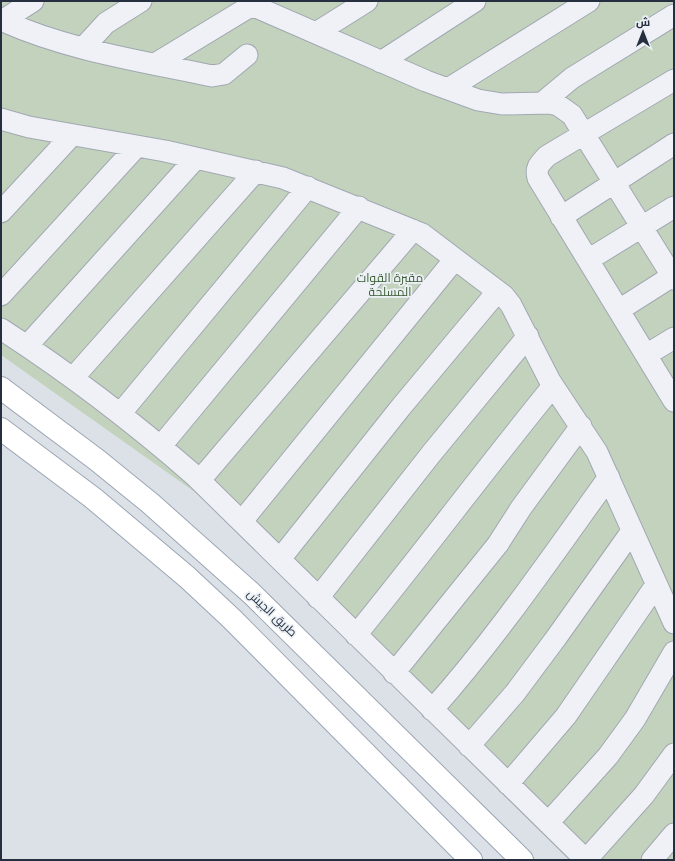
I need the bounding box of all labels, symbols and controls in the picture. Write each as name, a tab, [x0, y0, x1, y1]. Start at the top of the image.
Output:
north arrow	[623, 12, 663, 52]
text: ش	[636, 14, 650, 29]
park label: مقبرة القوات المسلحة	[357, 269, 423, 300]
street label: طريق الجيش	[244, 585, 301, 640]

